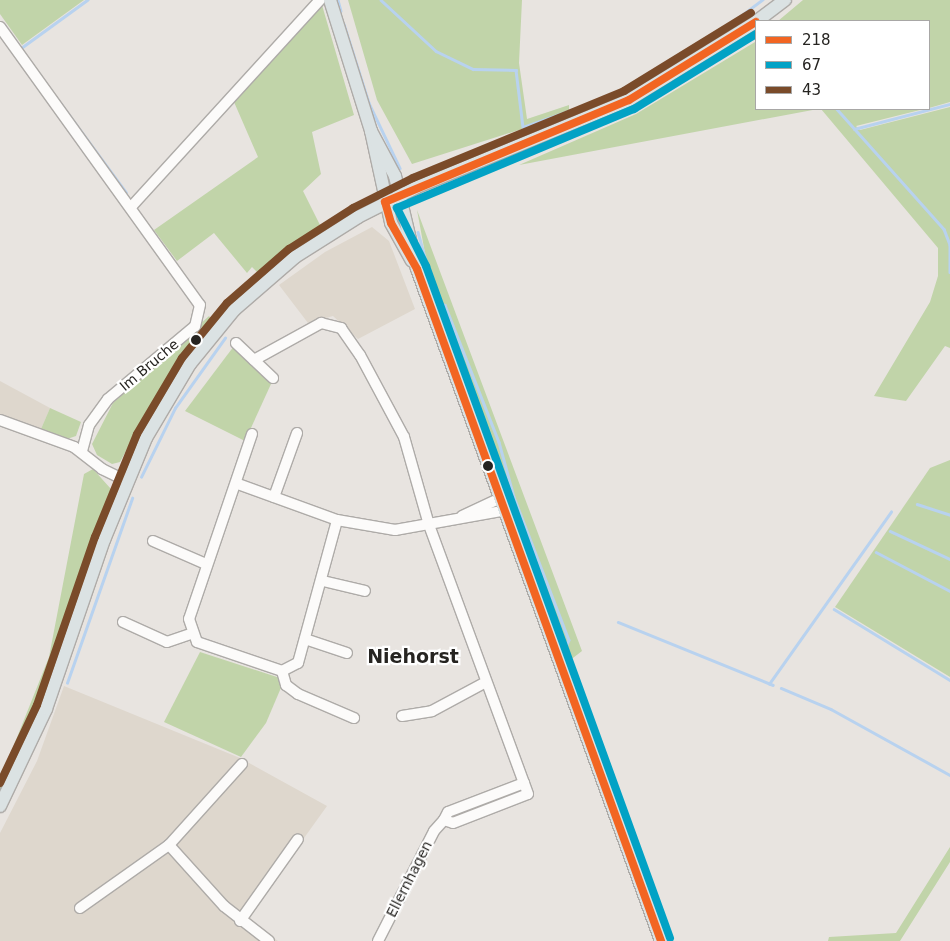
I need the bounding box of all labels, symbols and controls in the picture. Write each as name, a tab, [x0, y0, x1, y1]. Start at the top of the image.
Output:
legend	[755, 20, 930, 110]
text: 218	[802, 31, 831, 49]
text: 67	[802, 56, 821, 74]
text: 43	[802, 81, 821, 99]
unlabelled marker	[191, 335, 201, 345]
street label: Im Bruche	[116, 336, 182, 394]
unlabelled marker	[483, 461, 493, 471]
district label: Niehorst	[367, 646, 459, 668]
street label: Ellernhagen	[383, 838, 435, 920]

